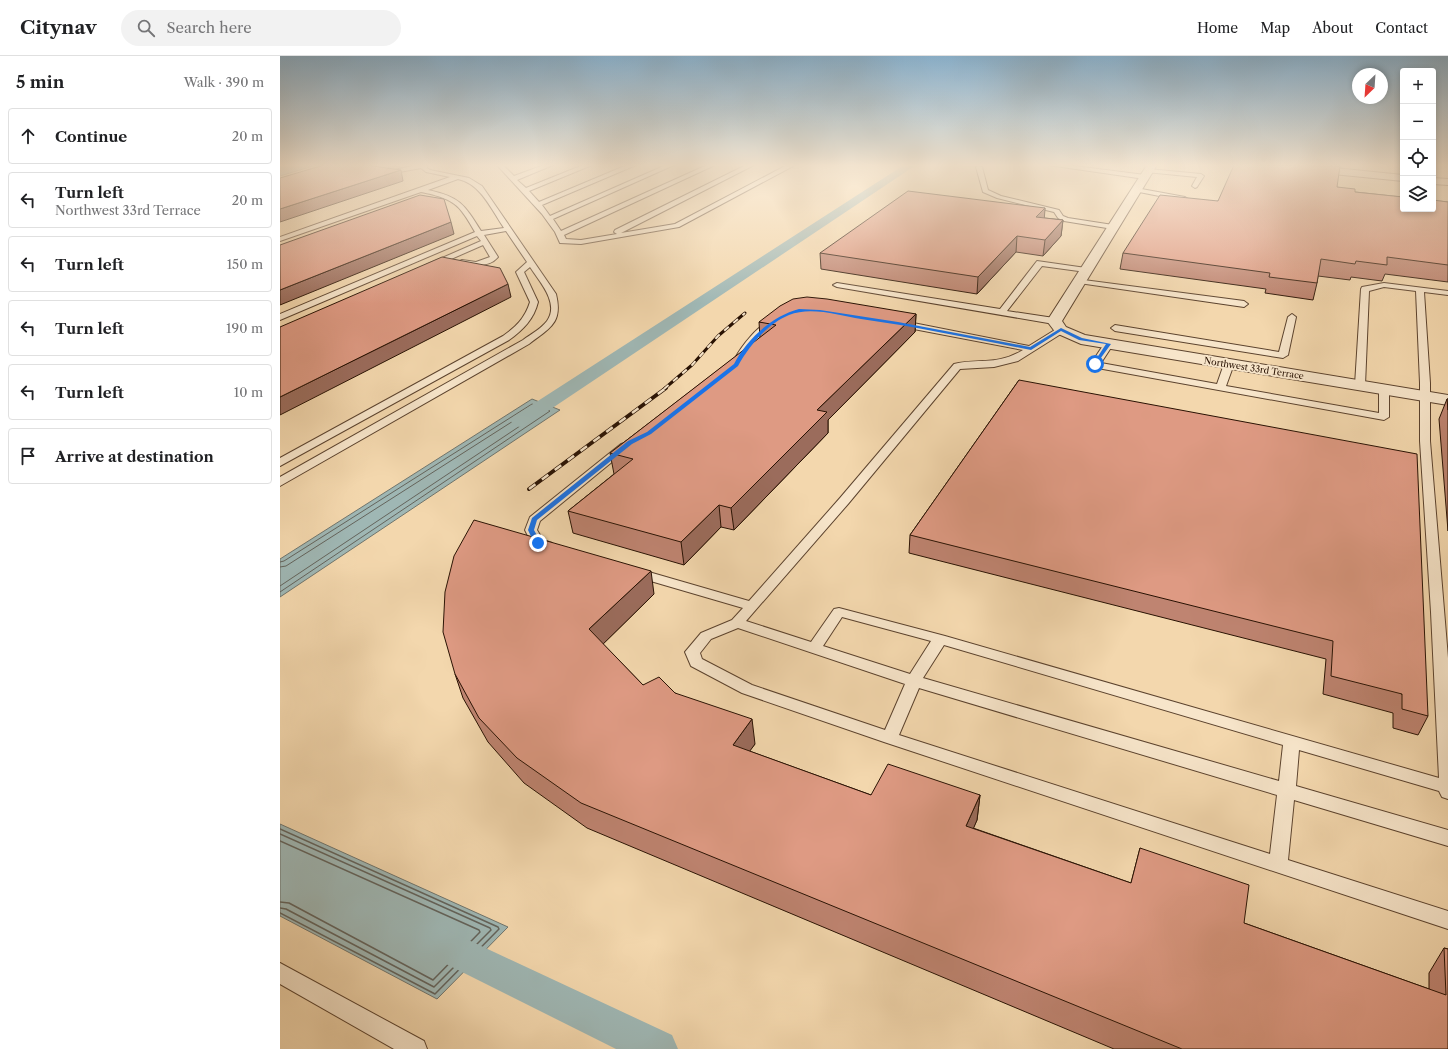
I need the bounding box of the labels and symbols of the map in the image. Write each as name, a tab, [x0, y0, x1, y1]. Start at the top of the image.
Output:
north arrow	[1352, 68, 1388, 104]
route start	[1086, 355, 1104, 373]
street label: Northwest 33rd Terrace	[1203, 355, 1305, 381]
route end	[529, 534, 547, 552]

